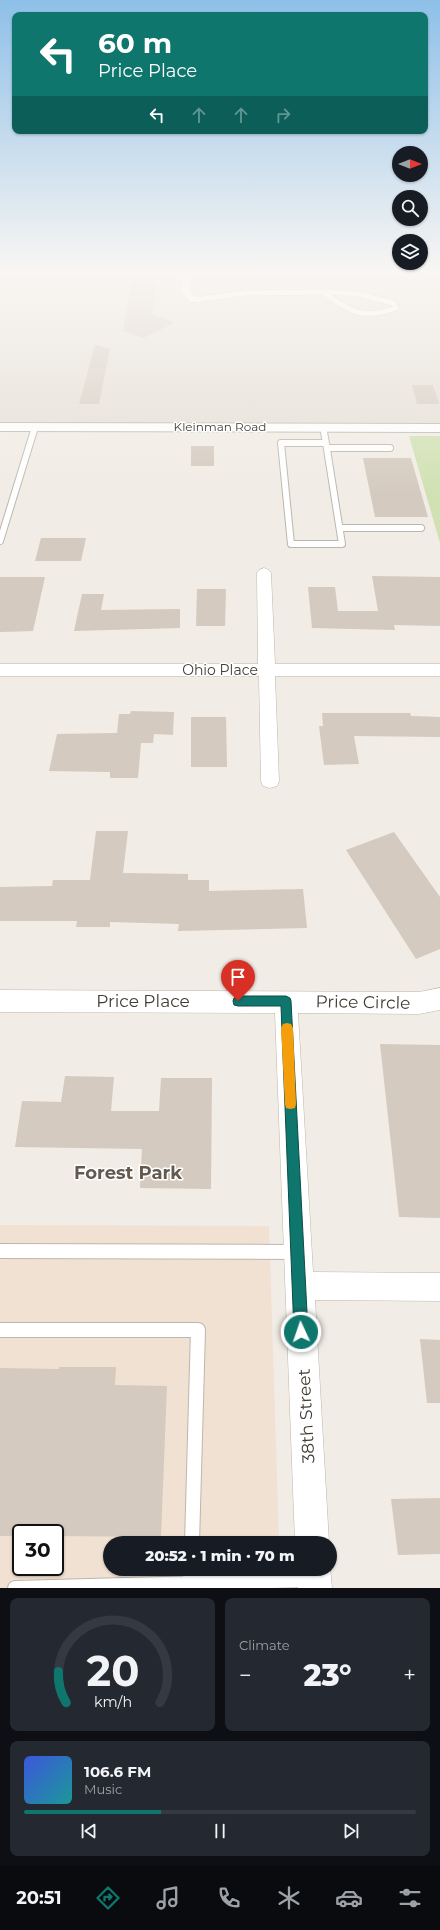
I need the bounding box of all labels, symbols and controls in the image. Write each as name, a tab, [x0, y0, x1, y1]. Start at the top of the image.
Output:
text: 60 m	[98, 26, 172, 60]
icon: left	[32, 28, 84, 80]
text: Price Place	[98, 60, 197, 82]
icon: left	[146, 104, 168, 126]
icon: ahead	[188, 104, 210, 126]
icon: ahead	[230, 104, 252, 126]
icon: right	[272, 104, 294, 126]
north arrow	[392, 146, 428, 182]
map controls	[392, 146, 428, 270]
button: search	[392, 190, 428, 226]
button: layers	[392, 234, 428, 270]
street label: Kleinman Road	[174, 419, 266, 434]
street label: Ohio Place	[182, 661, 258, 679]
pin	[221, 960, 255, 1001]
icon: arrive	[227, 966, 249, 988]
street label: Price Place	[96, 991, 190, 1011]
street label: Price Circle	[315, 991, 411, 1013]
district label: Forest Park	[74, 1162, 182, 1184]
position arrow	[280, 1311, 322, 1353]
street label: 38th Street	[294, 1368, 318, 1464]
speed limit sign: 30	[12, 1524, 64, 1576]
text: 20:52 · 1 min · 70 m	[145, 1546, 295, 1565]
text: Climate	[239, 1637, 290, 1653]
text: 20	[86, 1645, 139, 1695]
text: 23°	[303, 1657, 352, 1694]
text: −	[239, 1662, 252, 1689]
text: +	[403, 1662, 416, 1689]
text: km/h	[93, 1692, 132, 1710]
text: 106.6 FM	[84, 1762, 151, 1781]
text: Music	[84, 1781, 122, 1797]
icon: previous	[78, 1820, 100, 1842]
icon: pause	[209, 1820, 231, 1842]
icon: next	[340, 1820, 362, 1842]
icon: directions	[94, 1884, 122, 1912]
icon: music	[154, 1884, 182, 1912]
icon: phone	[215, 1884, 243, 1912]
icon: climate	[275, 1884, 303, 1912]
icon: car	[335, 1884, 363, 1912]
icon: filters	[396, 1884, 424, 1912]
text: 20:51	[16, 1887, 62, 1909]

